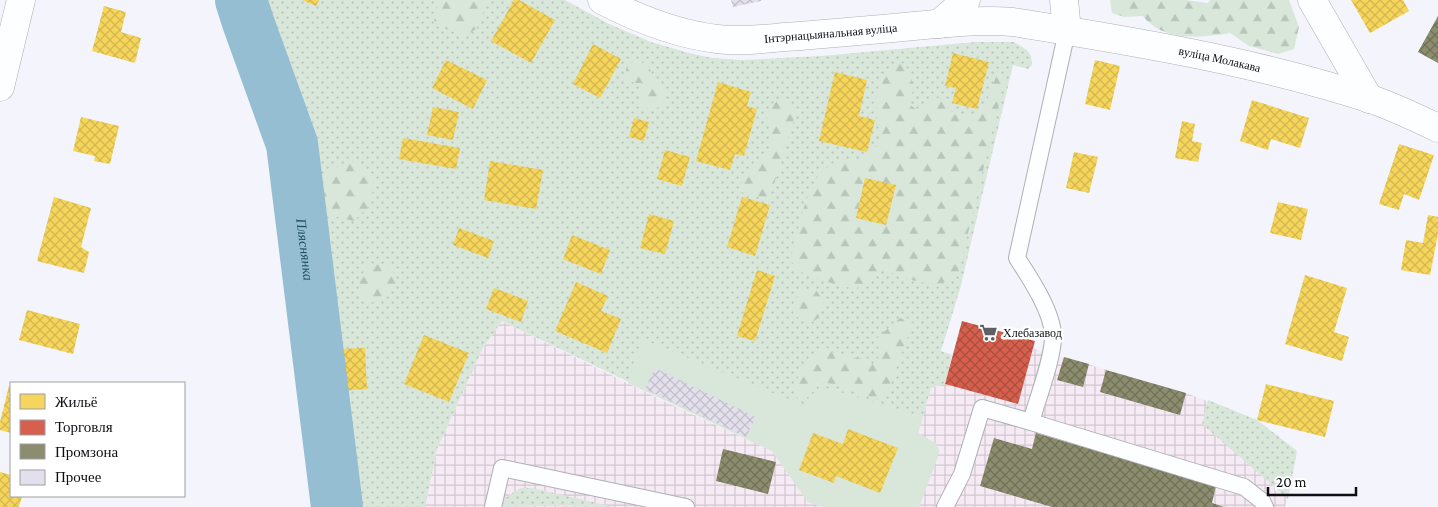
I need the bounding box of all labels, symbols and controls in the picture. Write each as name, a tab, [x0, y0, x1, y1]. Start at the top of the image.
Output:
street label: Інтэрнацыянальная вуліца	[764, 21, 898, 46]
street label: вуліца Молакава	[1178, 44, 1263, 75]
water label: Пляснянка	[293, 216, 317, 281]
supermarket icon: Хлебазавод	[979, 323, 999, 343]
place label: Хлебазавод	[1003, 326, 1062, 340]
legend	[10, 382, 185, 497]
text: Жильё	[55, 394, 98, 410]
text: Торговля	[55, 419, 113, 435]
text: Промзона	[55, 444, 118, 460]
scale bar	[1268, 464, 1356, 496]
text: Прочее	[55, 469, 102, 485]
text: 20 m	[1276, 474, 1307, 490]

